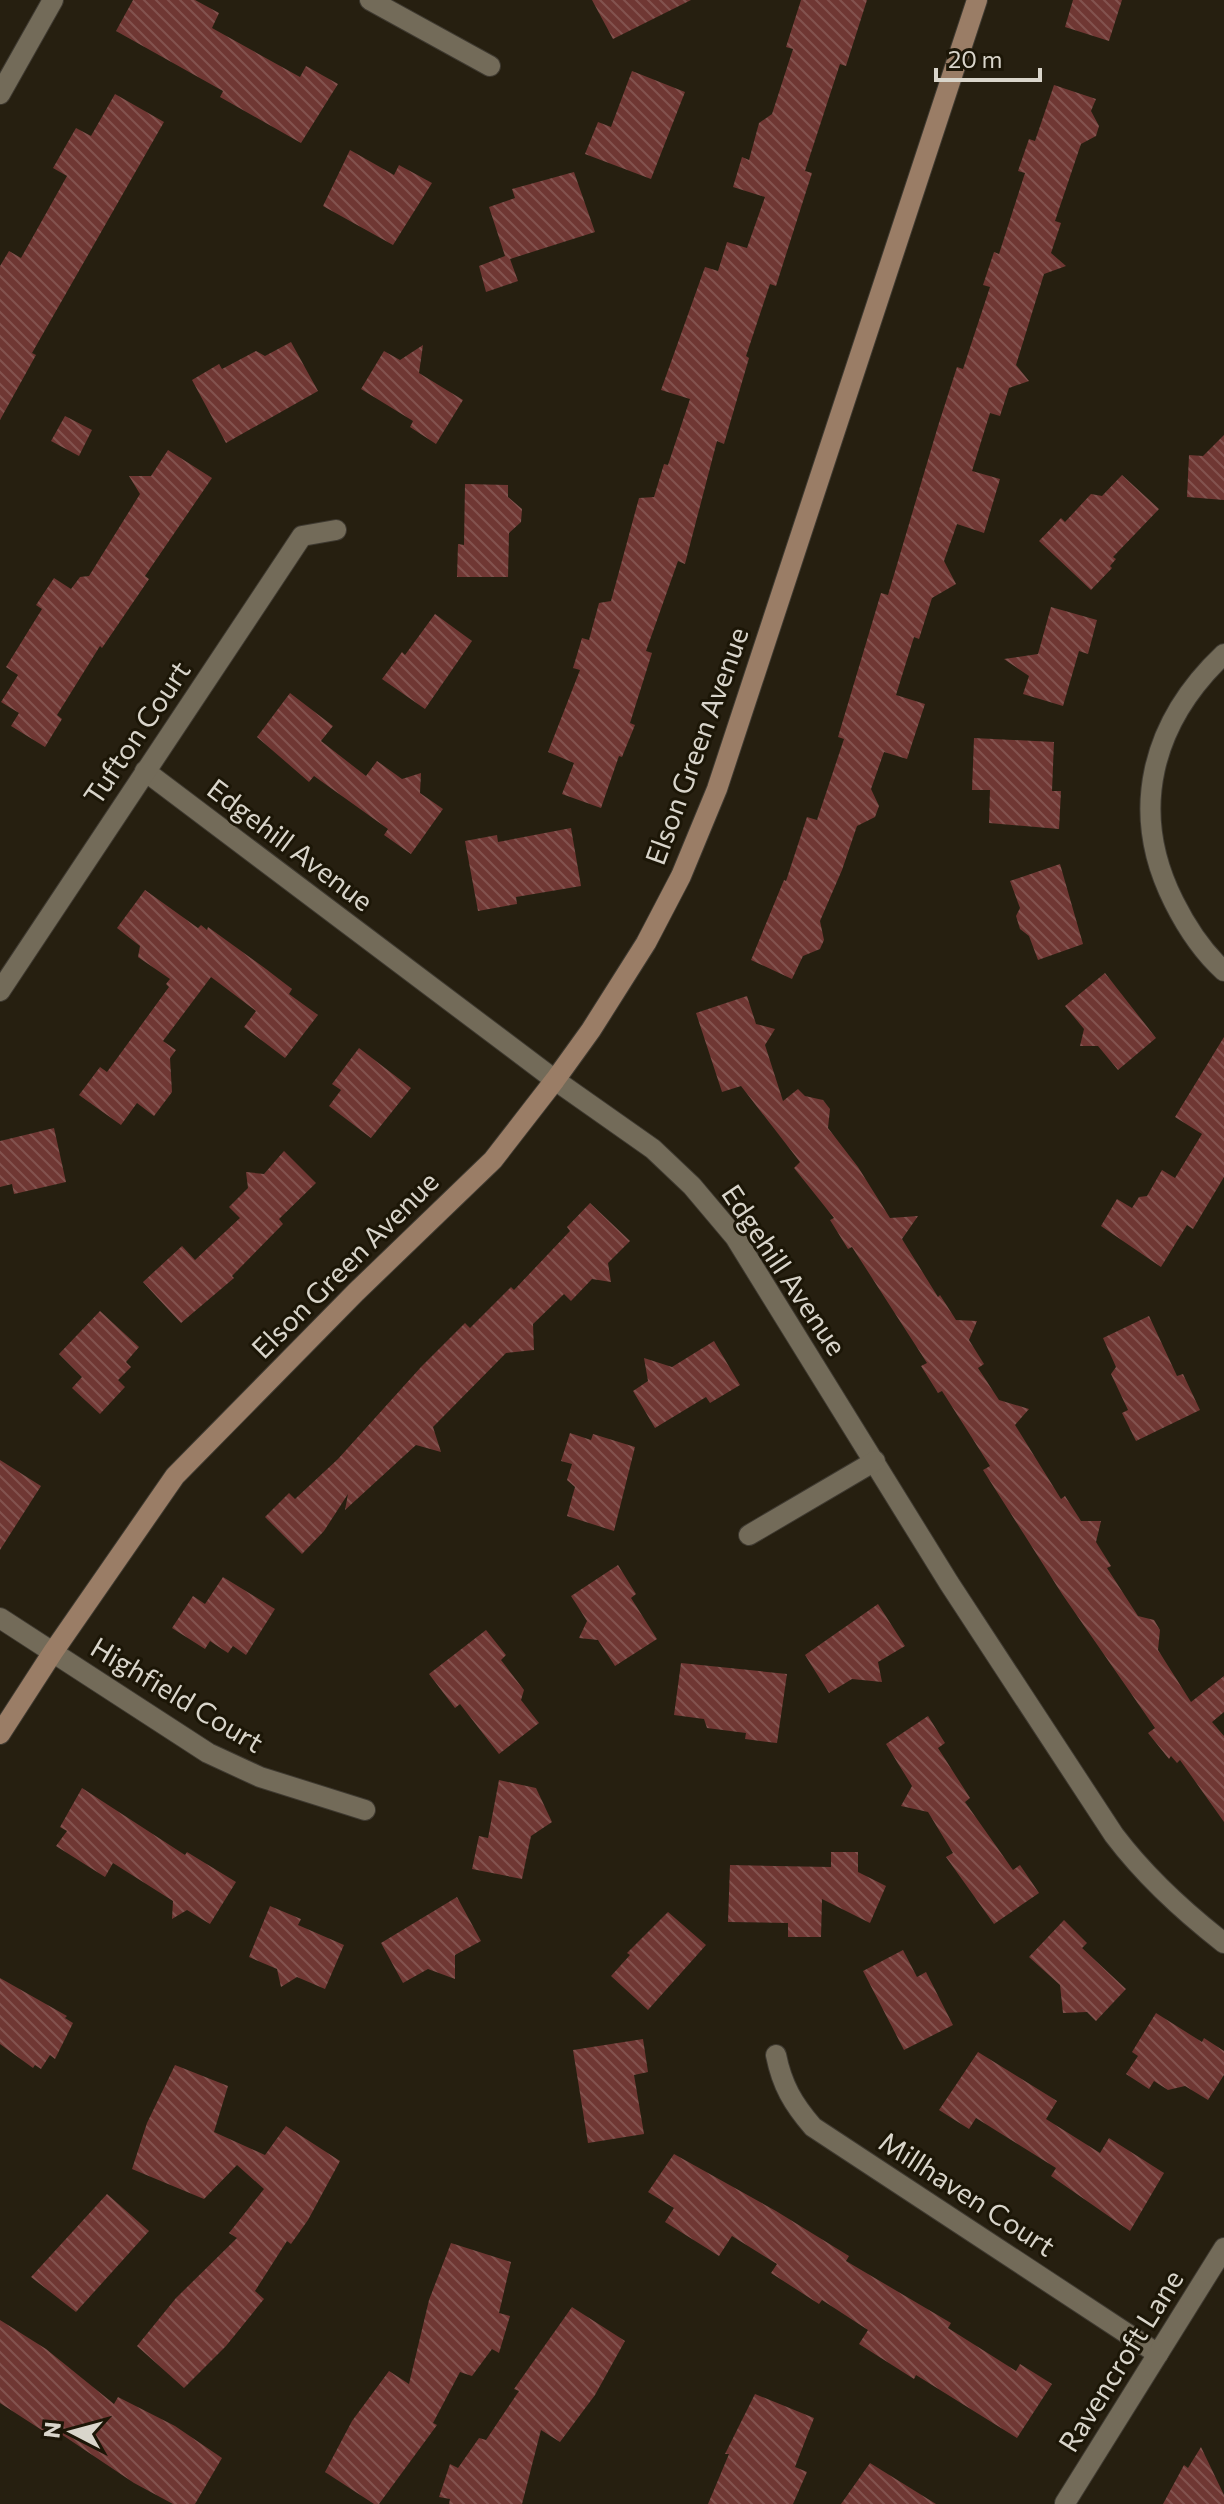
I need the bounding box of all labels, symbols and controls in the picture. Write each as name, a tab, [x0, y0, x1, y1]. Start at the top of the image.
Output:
scale bar	[936, 32, 1040, 82]
text: 20 m	[948, 44, 1002, 73]
street label: Elson Green Avenue	[637, 622, 755, 869]
street label: Tufton Court	[76, 654, 197, 811]
street label: Edgehill Avenue	[201, 771, 380, 918]
street label: Elson Green Avenue	[244, 1164, 445, 1365]
street label: Edgehill Avenue	[715, 1178, 854, 1361]
street label: Highfield Court	[85, 1629, 270, 1759]
street label: Millhaven Court	[873, 2124, 1062, 2263]
street label: Ravencroft Lane	[1051, 2263, 1190, 2458]
north arrow	[32, 2392, 112, 2472]
text: N	[37, 2420, 66, 2439]

